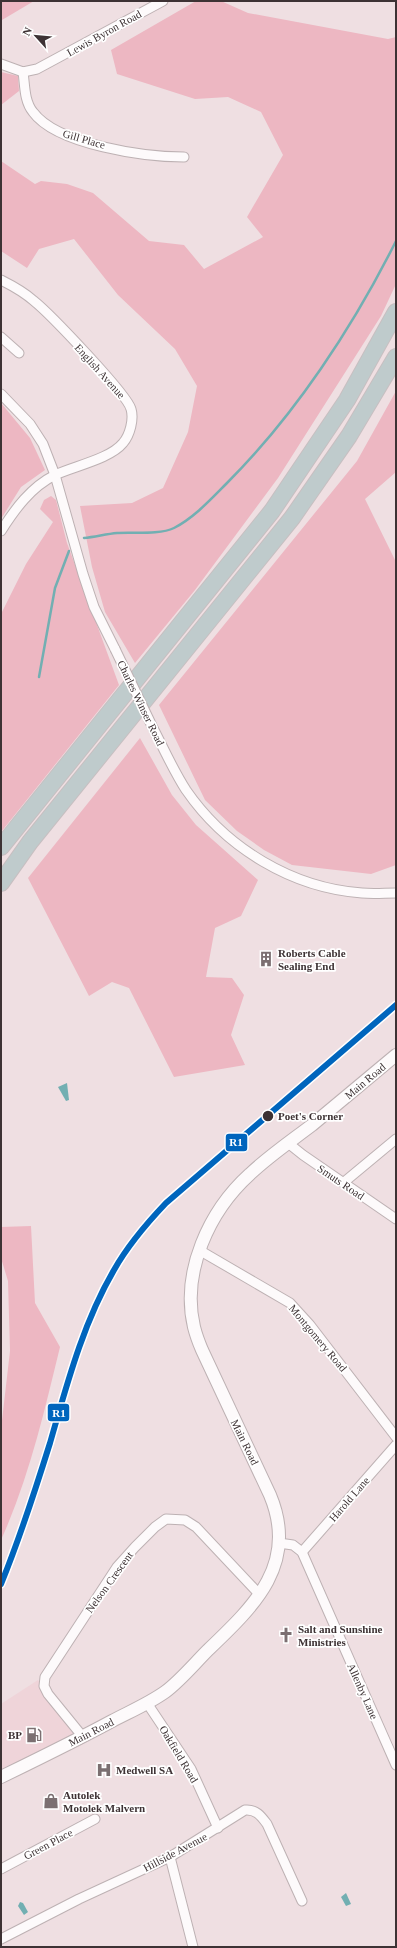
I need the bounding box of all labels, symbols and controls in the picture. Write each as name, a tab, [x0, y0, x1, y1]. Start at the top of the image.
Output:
street label: Lewis Byron Road	[65, 7, 144, 58]
north arrow	[16, 16, 56, 56]
text: N	[20, 25, 34, 38]
street label: Gill Place	[61, 127, 107, 151]
street label: English Avenue	[72, 341, 128, 401]
street label: Charles Winser Road	[115, 658, 167, 748]
place label: Roberts Cable Sealing End	[278, 947, 346, 972]
building icon: Roberts Cable Sealing End	[257, 950, 275, 968]
street label: Main Road	[342, 1060, 388, 1101]
marker: Poet's Corner	[261, 1109, 275, 1123]
place label: Poet's Corner	[278, 1110, 343, 1122]
line badge: R1	[225, 1133, 248, 1152]
text: R1	[229, 1136, 243, 1148]
street label: Smuts Road	[315, 1162, 367, 1202]
street label: Montgomery Road	[287, 1302, 350, 1374]
line badge: R1	[47, 1403, 70, 1422]
text: R1	[52, 1407, 66, 1419]
street label: Main Road	[229, 1417, 261, 1467]
street label: Harold Lane	[326, 1474, 372, 1524]
street label: Nelson Crescent	[83, 1549, 135, 1615]
place label: Salt and Sunshine Ministries	[298, 1623, 382, 1648]
church icon: Salt and Sunshine Ministries	[277, 1626, 295, 1644]
street label: Allenby Lane	[345, 1661, 381, 1721]
street label: Main Road	[66, 1715, 116, 1749]
street label: Oakfield Road	[157, 1723, 201, 1785]
fuel station icon: BP	[25, 1726, 43, 1744]
place label: BP	[8, 1729, 22, 1741]
hospital icon: Medwell SA	[95, 1761, 113, 1779]
place label: Medwell SA	[116, 1764, 173, 1776]
place label: Autolek Motolek Malvern	[63, 1789, 145, 1814]
shop icon: Autolek Motolek Malvern	[42, 1792, 60, 1810]
street label: Green Place	[22, 1826, 75, 1862]
street label: Hillside Avenue	[141, 1830, 209, 1874]

